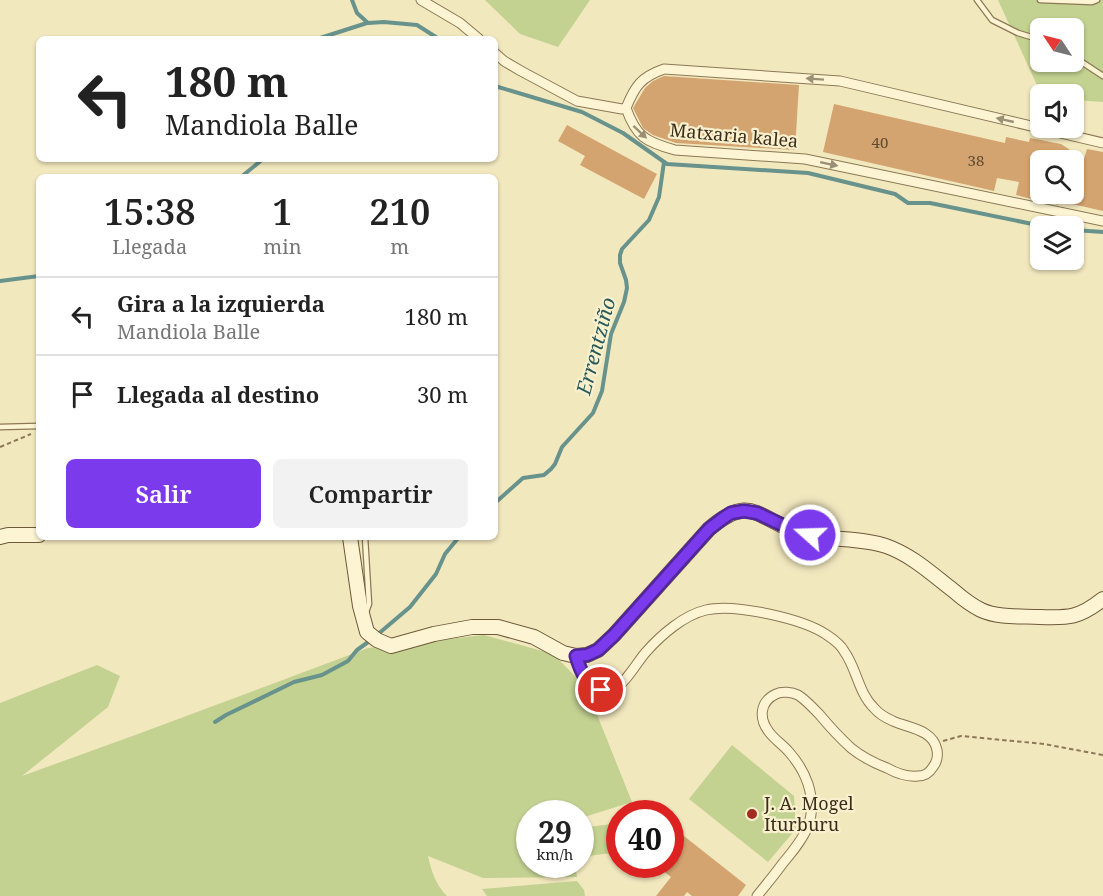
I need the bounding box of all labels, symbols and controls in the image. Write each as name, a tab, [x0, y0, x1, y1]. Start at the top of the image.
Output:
north arrow	[1030, 18, 1084, 72]
map controls	[1030, 18, 1084, 270]
text: 180 m	[165, 52, 289, 109]
icon: left	[66, 60, 144, 138]
one-way arrow	[805, 74, 824, 84]
button: sound	[1030, 84, 1084, 138]
text: Mandiola Balle	[165, 106, 358, 143]
one-way arrow	[996, 114, 1014, 124]
street label: Matxaria kalea	[669, 117, 799, 153]
one-way arrow	[633, 125, 647, 139]
house number: 40	[872, 132, 888, 152]
house number: 38	[968, 150, 984, 170]
button: search	[1030, 150, 1084, 204]
one-way arrow	[820, 160, 839, 169]
text: 15:38	[104, 187, 196, 236]
text: 1	[272, 187, 293, 236]
text: 210	[369, 187, 430, 236]
button: layers	[1030, 216, 1084, 270]
text: Llegada	[112, 233, 187, 260]
text: min	[263, 233, 302, 260]
text: m	[390, 233, 409, 260]
text: Gira a la izquierda	[117, 288, 325, 318]
water label: Errentziño	[569, 294, 621, 399]
icon: left	[66, 300, 99, 333]
text: 180 m	[405, 301, 468, 331]
text: Mandiola Balle	[117, 318, 260, 345]
icon: arrive	[66, 378, 99, 411]
text: Llegada al destino	[117, 379, 319, 409]
text: 30 m	[417, 379, 468, 409]
button: Salir	[66, 459, 261, 528]
button: Compartir	[273, 459, 468, 528]
position arrow	[778, 503, 842, 567]
pin	[575, 664, 626, 715]
icon: arrive	[584, 673, 617, 706]
place label: J. A. Mogel Iturburu	[763, 791, 854, 836]
speed limit sign: 40	[606, 800, 684, 878]
marker: J. A. Mogel Iturburu	[745, 807, 759, 821]
text: 29	[538, 811, 572, 852]
text: km/h	[537, 844, 573, 864]

